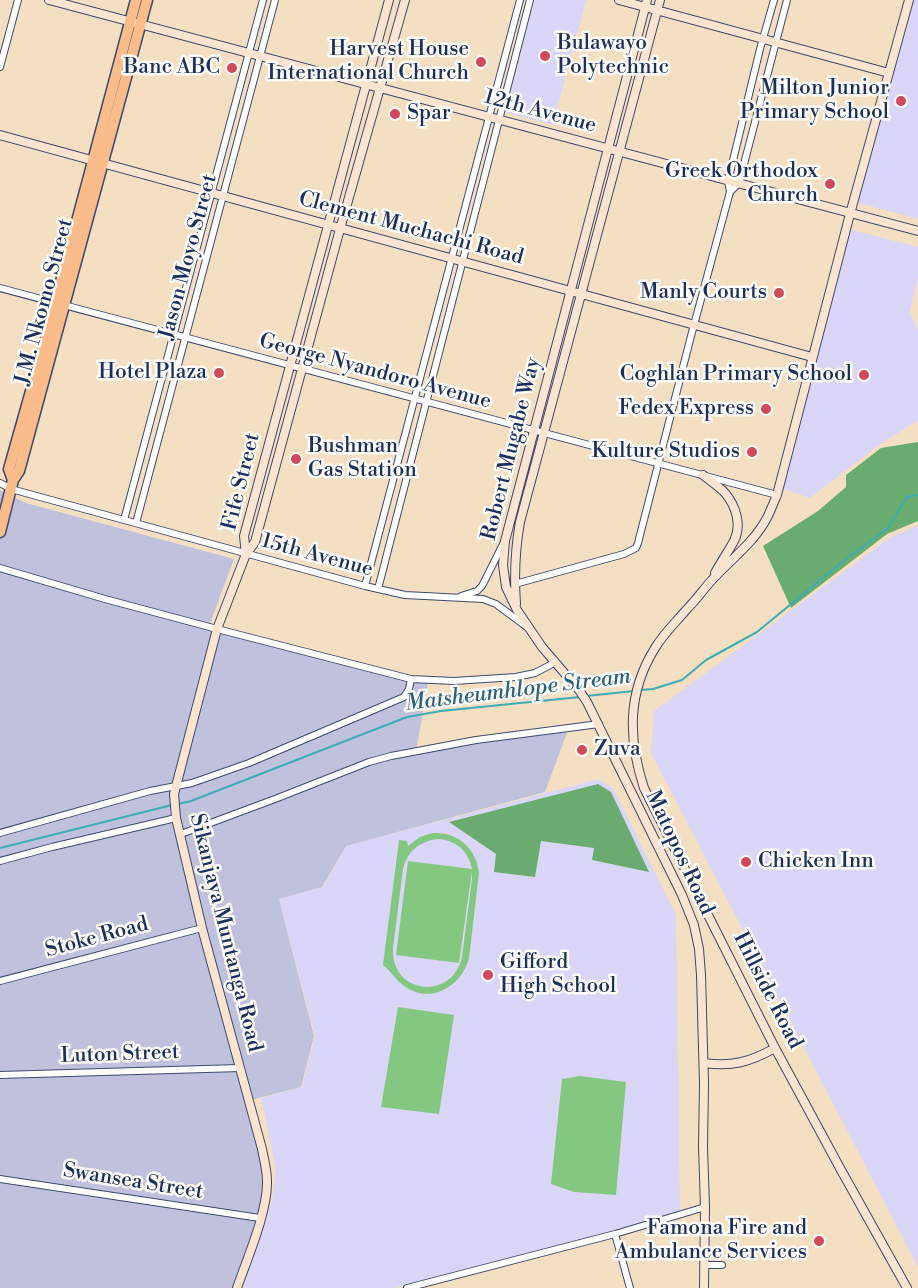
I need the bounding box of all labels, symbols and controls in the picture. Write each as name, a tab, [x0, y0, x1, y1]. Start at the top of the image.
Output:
place label: Bulawayo Polytechnic	[557, 31, 669, 81]
place label: Harvest House International Church	[268, 37, 469, 87]
marker: Bulawayo Polytechnic	[538, 49, 552, 63]
place label: Banc ABC	[124, 55, 220, 81]
marker: Harvest House International Church	[474, 55, 488, 69]
marker: Banc ABC	[225, 61, 239, 75]
place label: Milton Junior Primary School	[740, 76, 889, 126]
street label: 12th Avenue	[481, 85, 599, 139]
marker: Milton Junior Primary School	[894, 94, 908, 108]
place label: Spar	[407, 101, 451, 127]
marker: Spar	[388, 107, 402, 121]
place label: Greek Orthodox Church	[665, 159, 818, 209]
street label: Jason Moyo Street	[155, 172, 223, 342]
marker: Greek Orthodox Church	[823, 177, 837, 191]
street label: Clement Muchachi Road	[296, 187, 526, 271]
street label: J.M. Nkomo Street	[11, 216, 79, 388]
place label: Manly Courts	[640, 280, 767, 306]
marker: Manly Courts	[772, 286, 786, 300]
street label: George Nyandoro Avenue	[256, 329, 494, 415]
street label: Robert Mugabe Way	[477, 355, 547, 543]
place label: Hotel Plaza	[98, 360, 207, 386]
place label: Coghlan Primary School	[620, 362, 852, 388]
marker: Hotel Plaza	[212, 366, 226, 380]
marker: Coghlan Primary School	[857, 368, 871, 382]
place label: Fedex Express	[618, 396, 754, 422]
marker: Fedex Express	[759, 402, 773, 416]
street label: Fife Street	[218, 431, 266, 533]
place label: Bushman Gas Station	[308, 434, 417, 484]
place label: Kulture Studios	[592, 439, 740, 465]
marker: Kulture Studios	[745, 445, 759, 459]
marker: Bushman Gas Station	[289, 452, 303, 466]
street label: 15th Avenue	[259, 529, 375, 583]
water label: Matsheumhlope Stream	[404, 664, 632, 718]
place label: Zuva	[594, 737, 641, 763]
marker: Zuva	[575, 743, 589, 757]
street label: Matopos Road	[639, 787, 719, 919]
street label: Sikanjaya Muntanga Road	[183, 811, 267, 1055]
place label: Chicken Inn	[758, 849, 874, 875]
marker: Chicken Inn	[739, 855, 753, 869]
street label: Stoke Road	[43, 912, 151, 964]
street label: Hillside Road	[727, 928, 807, 1054]
place label: Gifford High School	[500, 950, 616, 1000]
marker: Gifford High School	[481, 968, 495, 982]
street label: Luton Street	[60, 1040, 180, 1070]
street label: Swansea Street	[61, 1159, 205, 1205]
place label: Famona Fire and Ambulance Services	[615, 1216, 807, 1266]
marker: Famona Fire and Ambulance Services	[812, 1234, 826, 1248]

